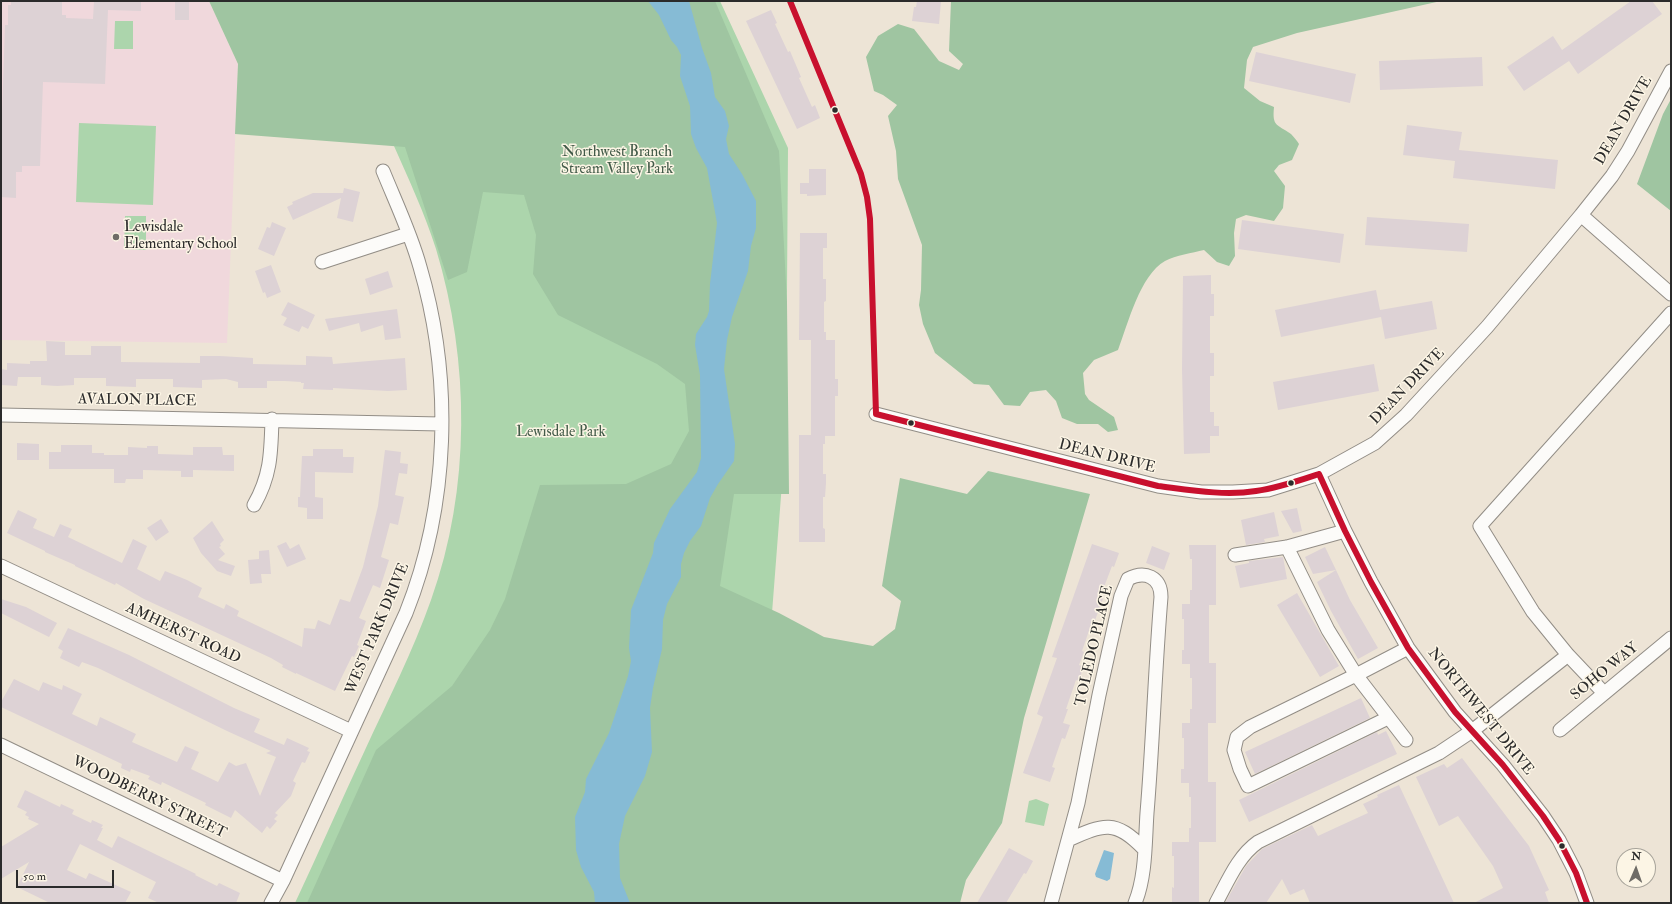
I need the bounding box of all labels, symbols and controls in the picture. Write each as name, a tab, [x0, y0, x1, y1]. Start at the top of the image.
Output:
street label: DEAN DRIVE	[1591, 74, 1657, 168]
unlabelled marker	[830, 105, 840, 115]
park label: Northwest Branch Stream Valley Park	[561, 144, 673, 179]
place label: Lewisdale Elementary School	[124, 219, 237, 254]
marker: Lewisdale Elementary School	[111, 232, 121, 242]
street label: DEAN DRIVE	[1367, 345, 1449, 429]
street label: AVALON PLACE	[78, 391, 196, 411]
unlabelled marker	[906, 418, 916, 428]
park label: Lewisdale Park	[516, 424, 606, 442]
street label: DEAN DRIVE	[1057, 436, 1157, 478]
unlabelled marker	[1286, 478, 1296, 488]
street label: WEST PARK DRIVE	[342, 561, 414, 697]
street label: TOLEDO PLACE	[1072, 584, 1118, 708]
street label: AMHERST ROAD	[123, 599, 243, 669]
street label: SOHO WAY	[1568, 639, 1642, 705]
street label: NORTHWEST DRIVE	[1423, 645, 1537, 779]
street label: WOODBERRY STREET	[69, 753, 229, 843]
unlabelled marker	[1557, 841, 1567, 851]
north arrow	[1616, 848, 1656, 888]
text: N	[1631, 850, 1642, 863]
scale bar	[18, 862, 116, 888]
text: 50 m	[23, 869, 46, 884]

